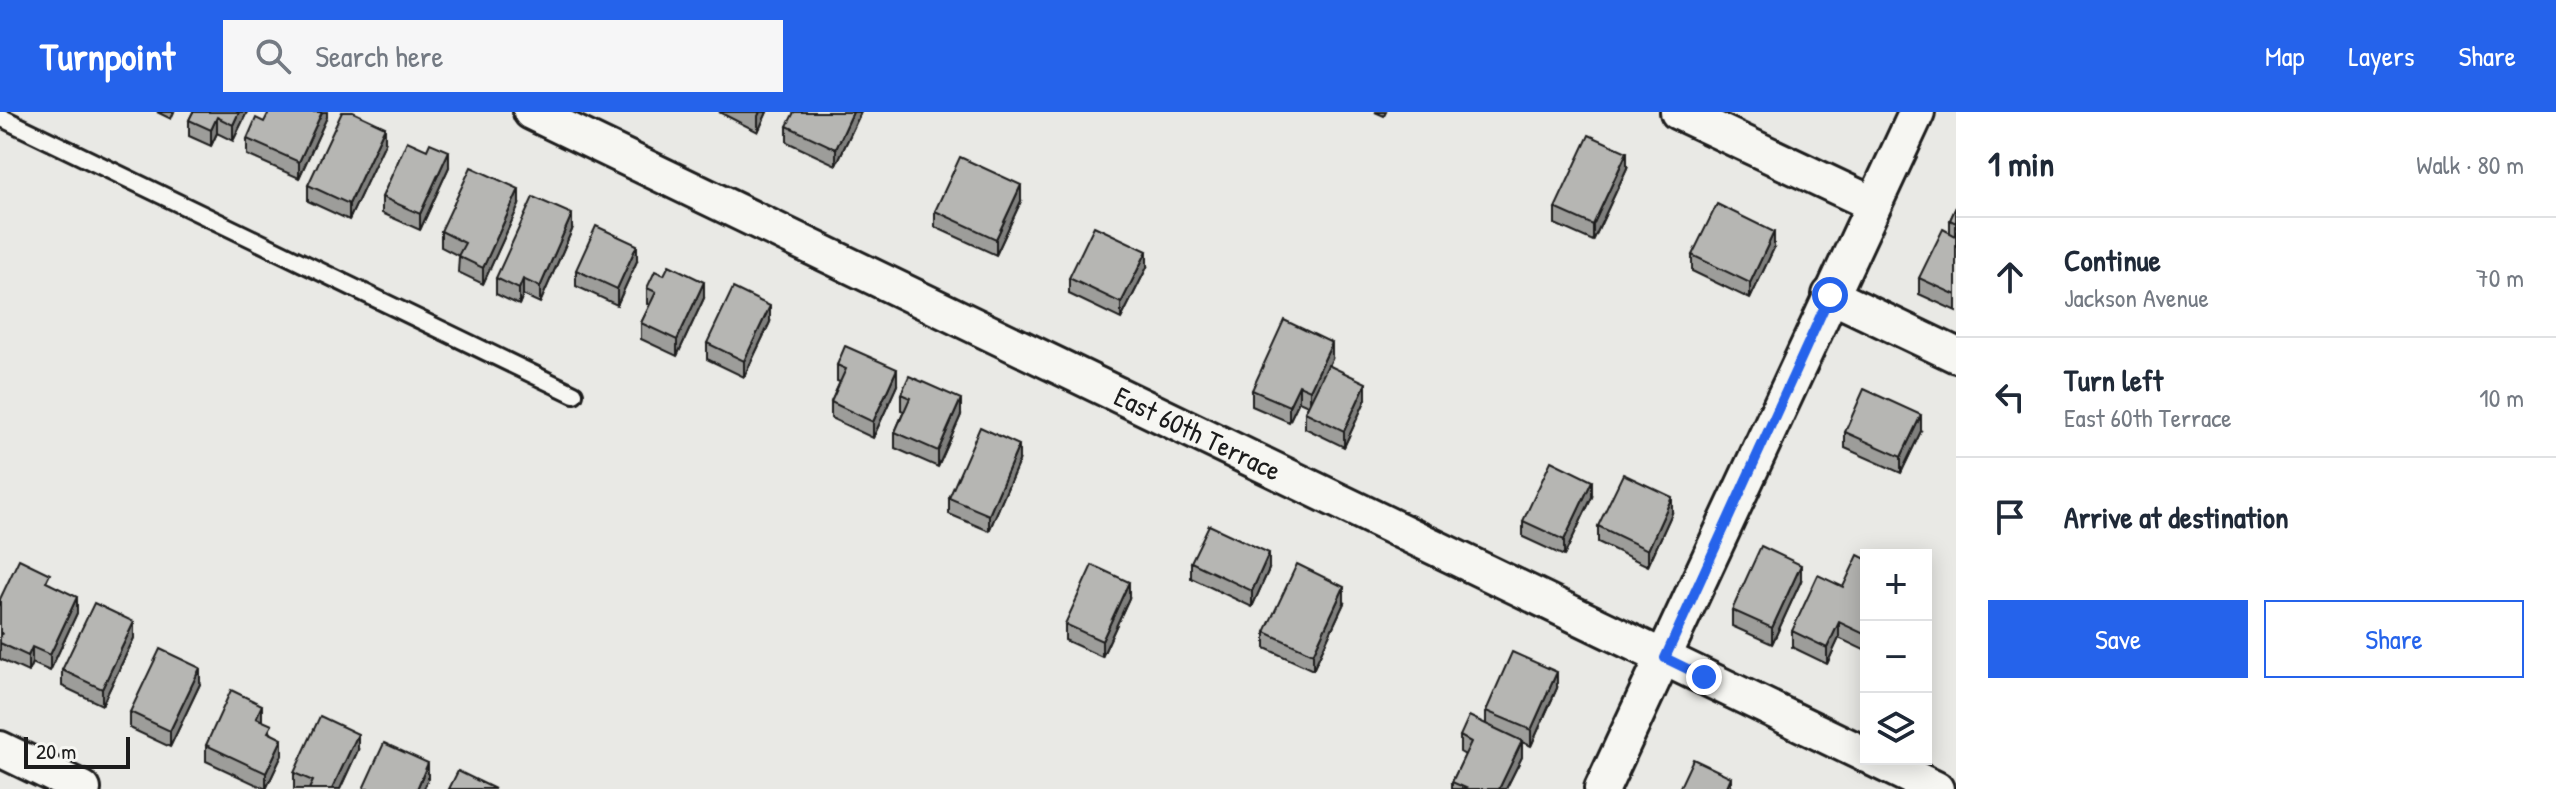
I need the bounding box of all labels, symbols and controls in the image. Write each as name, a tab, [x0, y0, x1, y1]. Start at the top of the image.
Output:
search box	[223, 20, 783, 92]
text: Turnpoint	[40, 30, 175, 82]
icon: search	[251, 34, 295, 78]
text: Search here	[315, 36, 443, 76]
text: Map	[2265, 37, 2305, 75]
text: Layers	[2349, 37, 2414, 75]
text: Share	[2458, 37, 2516, 75]
text: 1 min	[1988, 141, 2054, 187]
text: Walk · 80 m	[2416, 147, 2524, 182]
text: Continue	[2064, 240, 2161, 280]
icon: ahead	[1988, 255, 2032, 299]
text: 70 m	[2476, 260, 2524, 295]
route start	[1812, 277, 1848, 313]
text: Jackson Avenue	[2064, 280, 2209, 315]
text: Turn left	[2064, 360, 2163, 400]
icon: left	[1988, 375, 2032, 419]
street label: East 60th Terrace	[1108, 377, 1287, 489]
text: 10 m	[2479, 380, 2524, 415]
text: East 60th Terrace	[2064, 400, 2232, 435]
icon: arrive	[1988, 495, 2032, 539]
text: Arrive at destination	[2064, 497, 2289, 537]
map controls	[1860, 549, 1932, 765]
button: +	[1860, 549, 1932, 621]
button: Save	[1988, 600, 2248, 678]
button: Share	[2264, 600, 2524, 678]
button: −	[1860, 621, 1932, 693]
route end	[1686, 659, 1722, 695]
button: layers	[1860, 693, 1932, 765]
scale bar	[24, 733, 130, 769]
text: 20 m	[36, 736, 76, 766]

